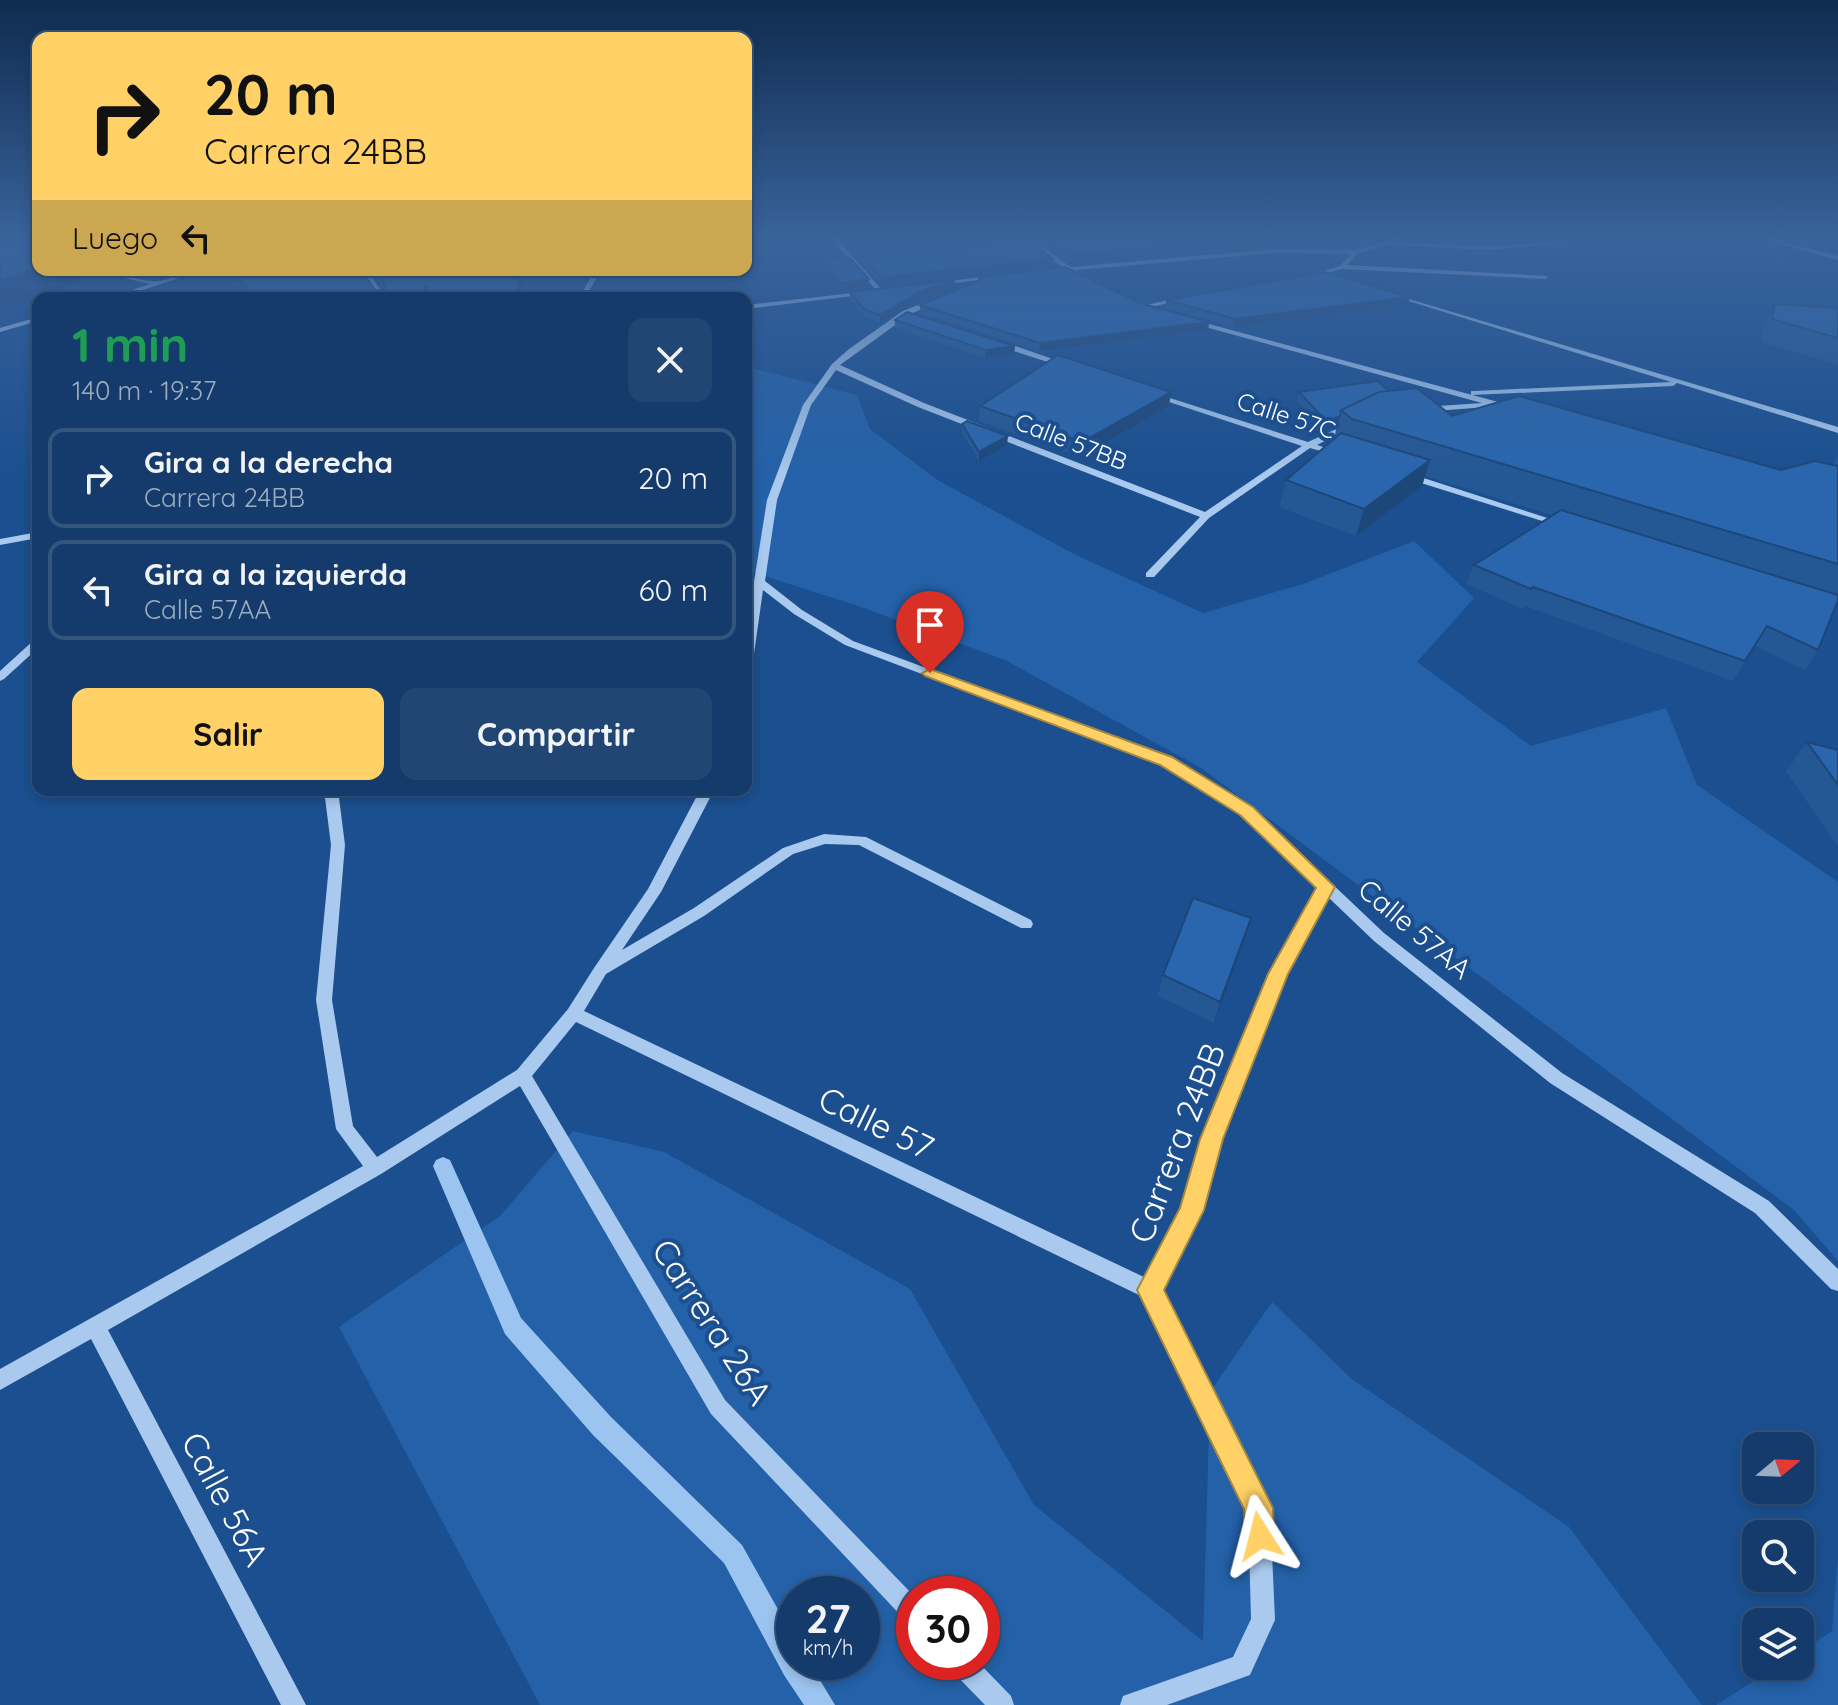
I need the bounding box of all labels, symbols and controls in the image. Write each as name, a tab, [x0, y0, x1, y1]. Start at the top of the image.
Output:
text: 20 m	[204, 59, 338, 129]
icon: right	[72, 64, 176, 168]
text: Carrera 24BB	[204, 128, 427, 173]
icon: left	[174, 216, 218, 260]
text: Luego	[72, 219, 158, 257]
text: 1 min	[72, 314, 188, 374]
button: close	[628, 318, 712, 402]
text: 140 m · 19:37	[72, 374, 216, 407]
street label: Calle 57C	[1233, 385, 1339, 445]
street label: Calle 57BB	[1011, 406, 1132, 476]
text: Gira a la derecha	[144, 443, 393, 481]
icon: right	[76, 456, 120, 500]
text: 20 m	[638, 459, 708, 497]
text: Carrera 24BB	[144, 481, 305, 514]
text: Gira a la izquierda	[144, 555, 407, 593]
icon: left	[76, 568, 120, 612]
text: 60 m	[638, 571, 708, 609]
pin	[896, 591, 964, 673]
text: Calle 57AA	[144, 593, 271, 626]
icon: arrive	[908, 603, 952, 647]
button: Salir	[72, 688, 384, 780]
button: Compartir	[400, 688, 712, 780]
street label: Calle 57AA	[1352, 871, 1479, 986]
street label: Carrera 24BB	[1119, 1037, 1234, 1249]
street label: Calle 57	[812, 1076, 941, 1169]
street label: Carrera 26A	[643, 1231, 782, 1413]
street label: Calle 56A	[172, 1424, 279, 1573]
north arrow	[1742, 1432, 1814, 1504]
map controls	[1742, 1432, 1814, 1680]
position arrow	[1218, 1494, 1302, 1578]
button: search	[1742, 1520, 1814, 1592]
speed limit sign: 30	[896, 1576, 1000, 1680]
text: 27	[806, 1593, 850, 1643]
button: layers	[1742, 1608, 1814, 1680]
text: km/h	[803, 1635, 853, 1660]

